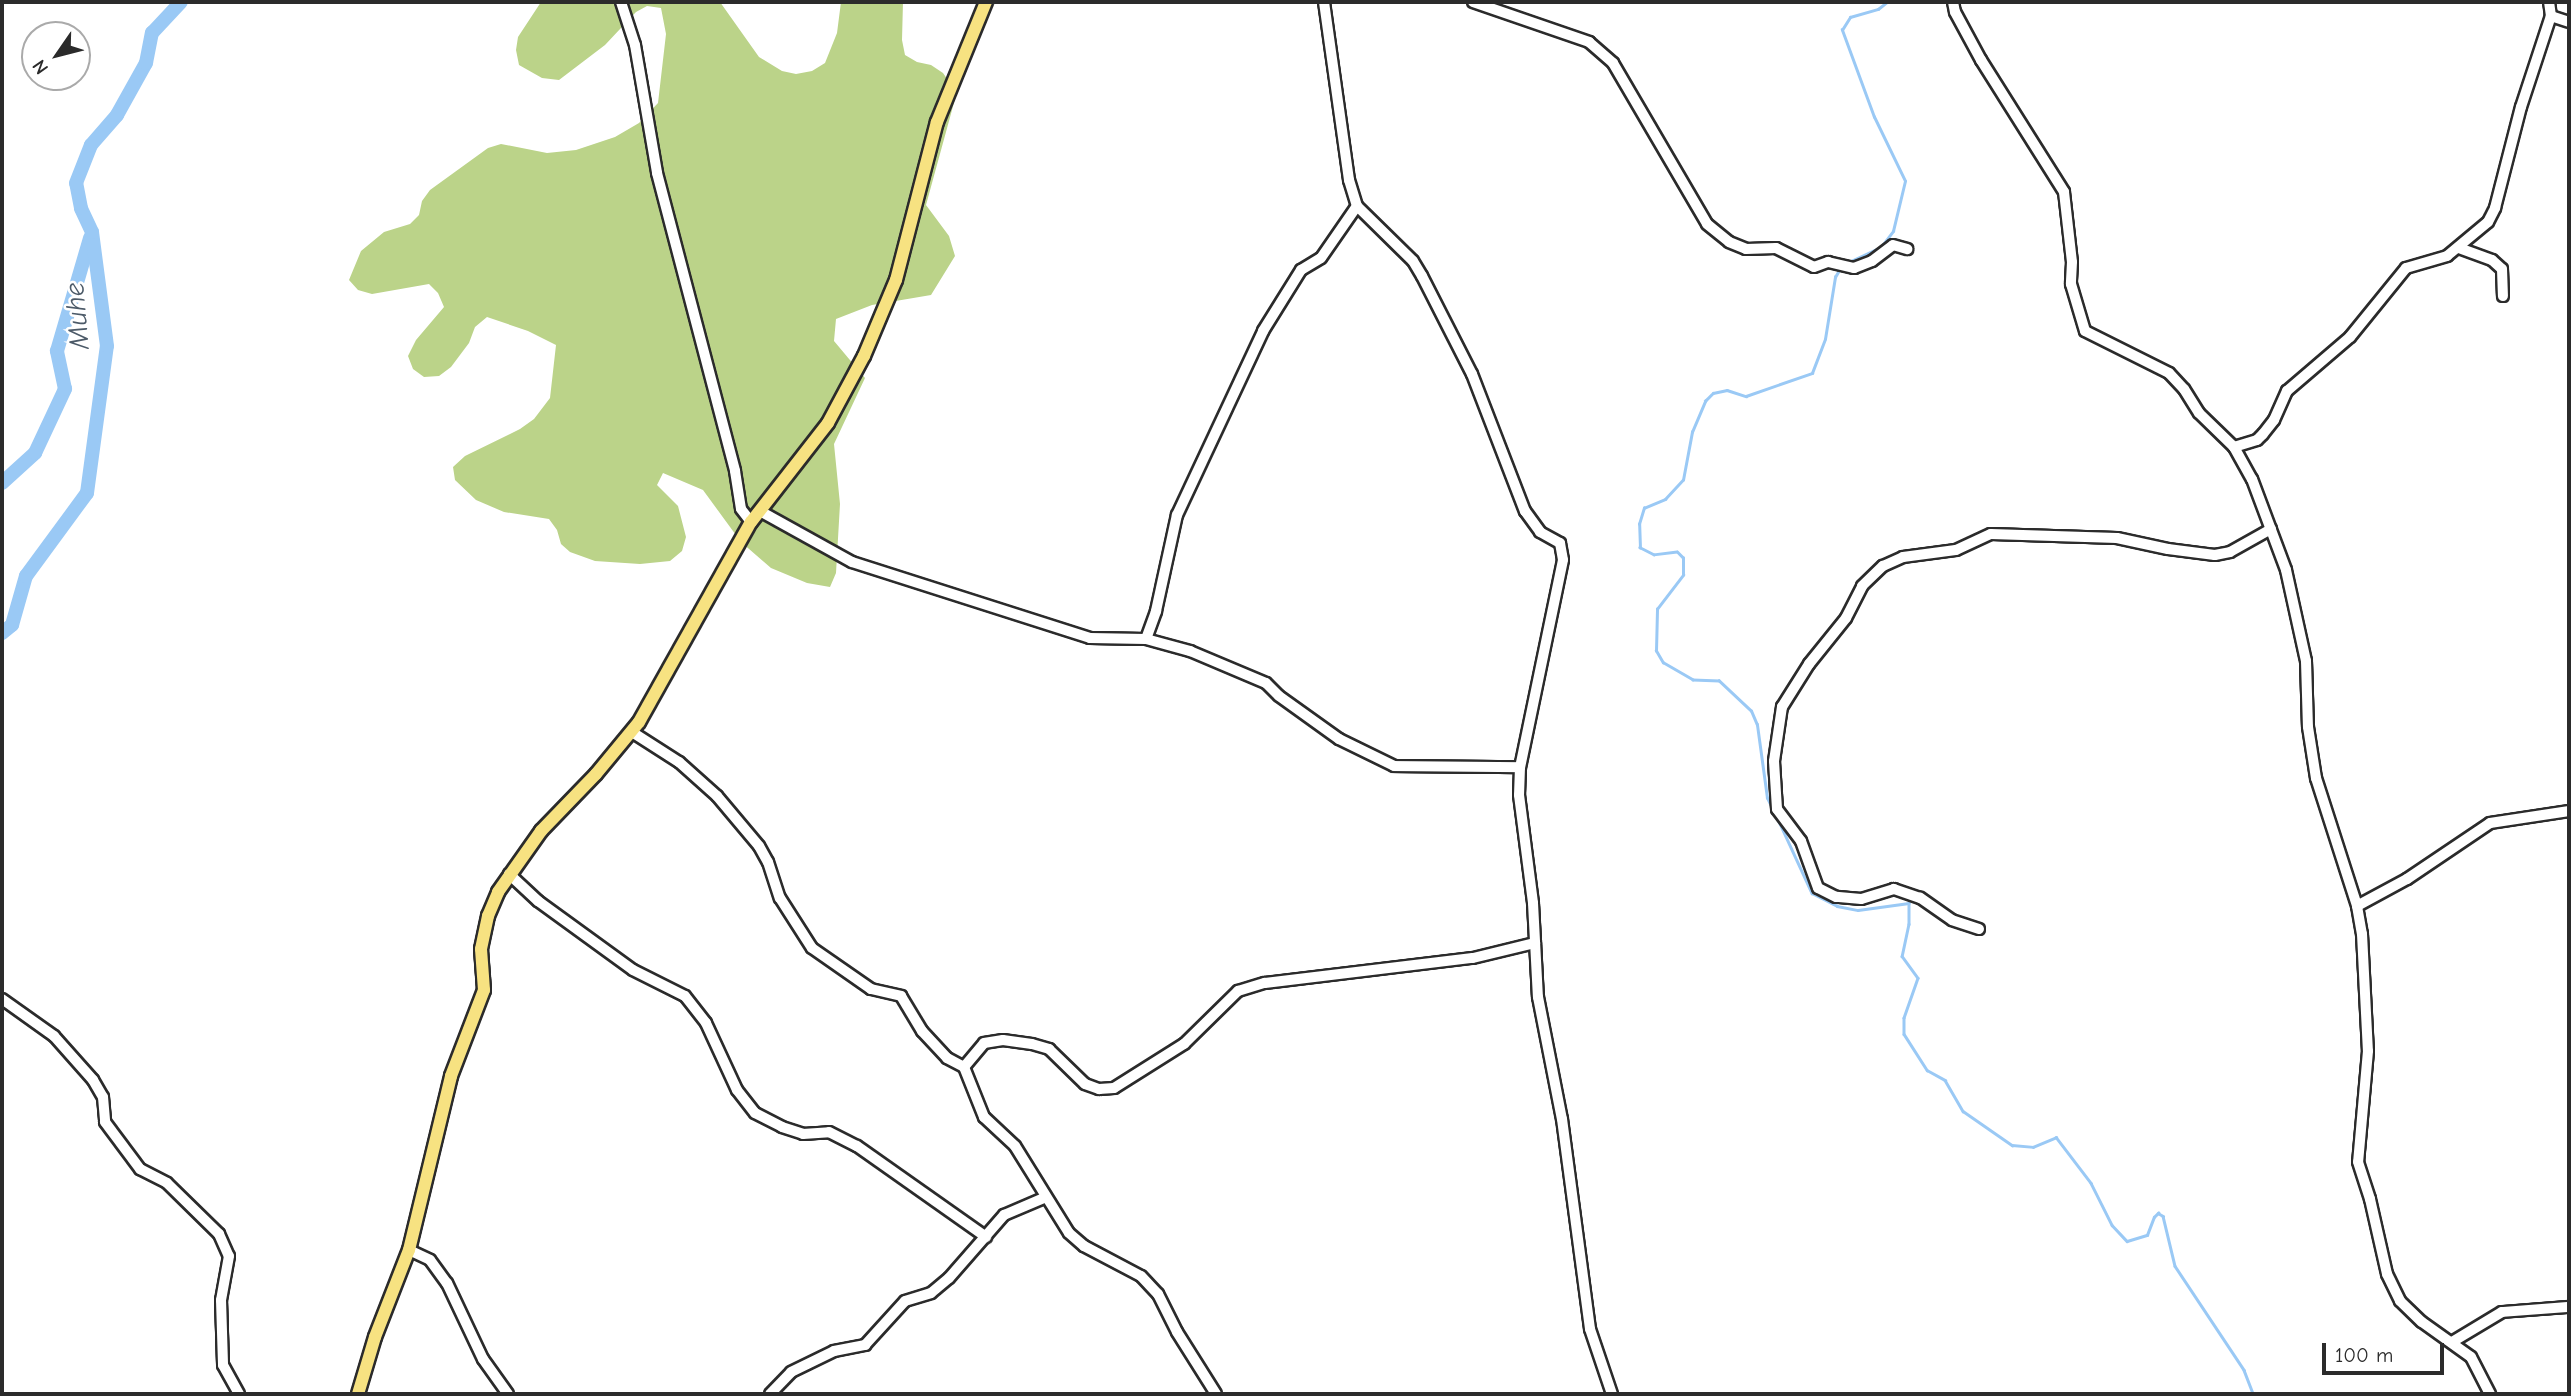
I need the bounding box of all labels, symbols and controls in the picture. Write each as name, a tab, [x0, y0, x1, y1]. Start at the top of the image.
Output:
north arrow	[21, 21, 91, 91]
text: N	[28, 56, 53, 78]
water label: Muhe	[57, 281, 97, 351]
scale bar	[2326, 1330, 2448, 1374]
text: 100 m	[2335, 1343, 2393, 1367]

